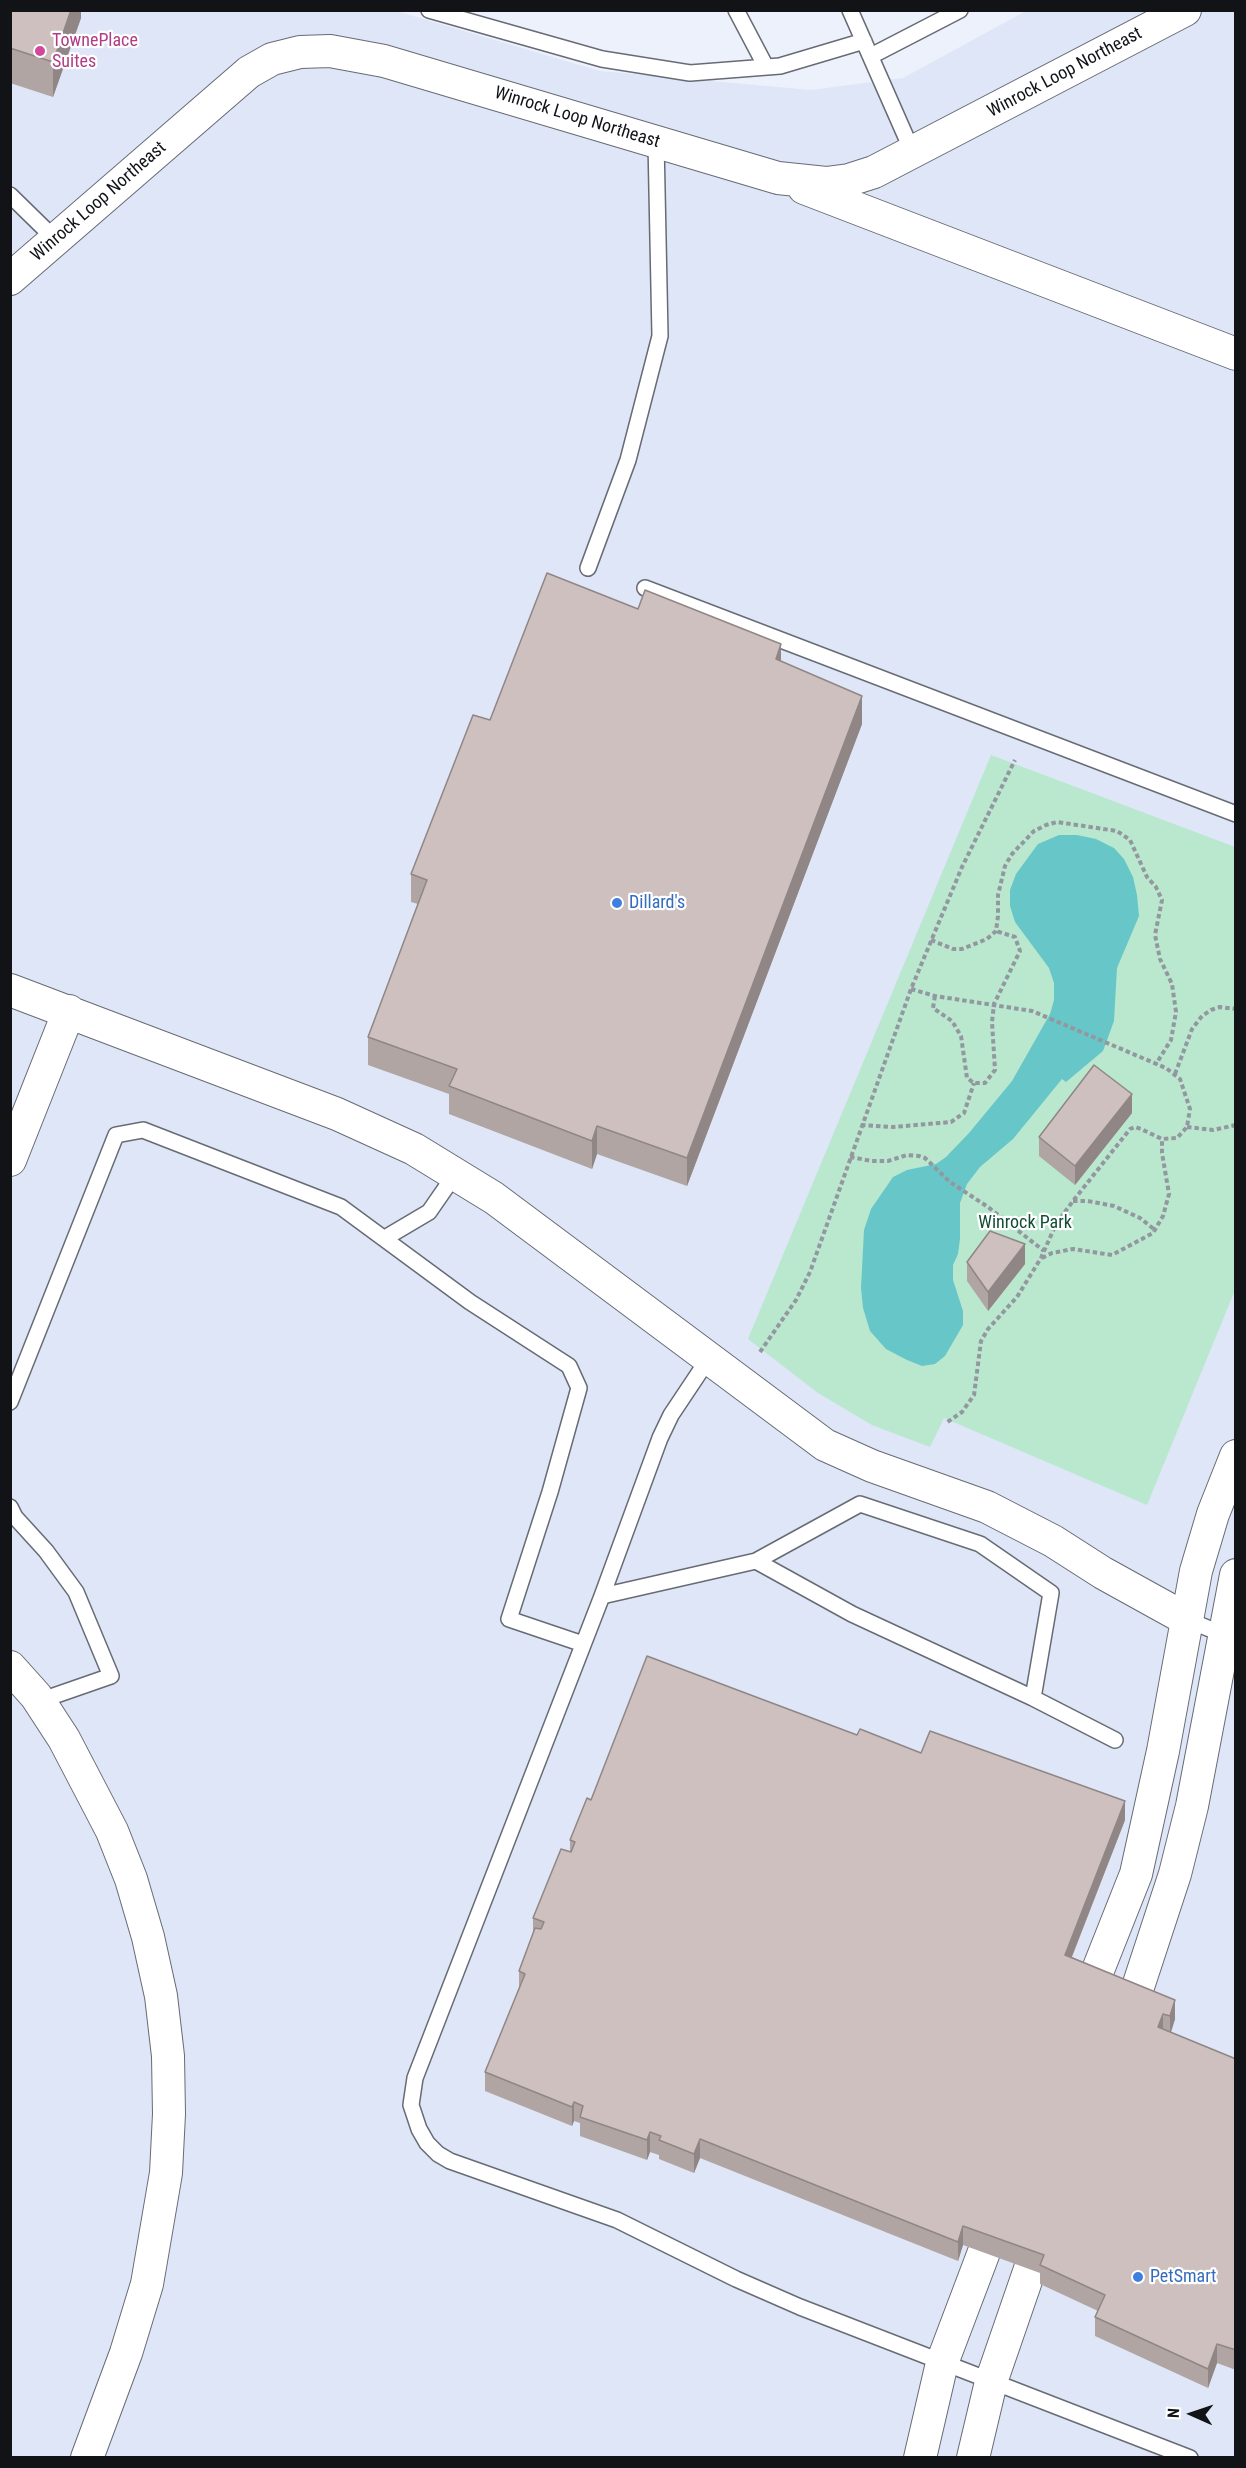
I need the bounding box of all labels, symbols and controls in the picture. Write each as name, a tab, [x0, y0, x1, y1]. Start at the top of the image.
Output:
street label: Winrock Loop Northeast	[984, 23, 1146, 123]
place label: TownePlace Suites	[52, 30, 138, 72]
marker: TownePlace Suites	[33, 44, 47, 58]
street label: Winrock Loop Northeast	[492, 83, 662, 153]
street label: Winrock Loop Northeast	[27, 137, 171, 267]
place label: Dillard's	[629, 892, 685, 914]
marker: Dillard's	[610, 896, 624, 910]
park label: Winrock Park	[978, 1212, 1072, 1234]
place label: PetSmart	[1150, 2266, 1216, 2288]
marker: PetSmart	[1131, 2270, 1145, 2284]
north arrow	[1162, 2384, 1222, 2444]
text: N	[1164, 2408, 1183, 2418]

